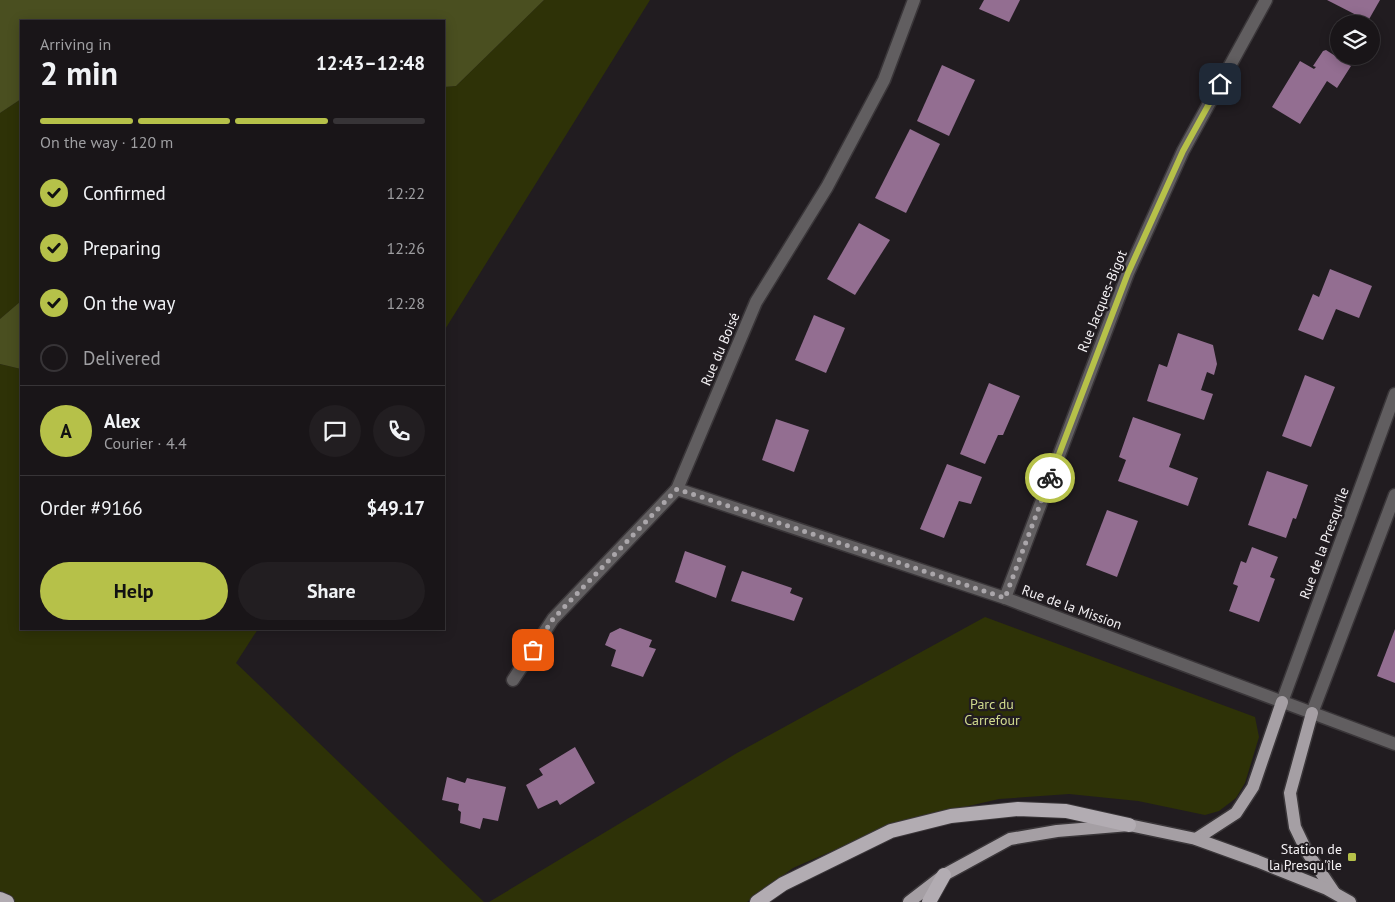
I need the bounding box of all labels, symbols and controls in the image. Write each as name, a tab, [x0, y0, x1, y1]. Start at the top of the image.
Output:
map controls	[1330, 15, 1380, 65]
button: layers	[1330, 15, 1380, 65]
text: Arriving in	[40, 34, 111, 54]
text: 12:43–12:48	[316, 51, 425, 75]
text: 2 min	[40, 52, 118, 94]
pin	[1199, 63, 1241, 105]
icon: home	[1206, 70, 1234, 98]
text: On the way · 120 m	[40, 132, 173, 152]
icon: check	[40, 179, 68, 207]
text: Confirmed	[83, 181, 166, 205]
text: 12:22	[387, 183, 425, 203]
icon: check	[40, 234, 68, 262]
text: Preparing	[83, 236, 161, 260]
text: 12:26	[387, 238, 425, 258]
street label: Rue Jacques-Bigot	[1073, 247, 1131, 355]
icon: check	[40, 289, 68, 317]
text: On the way	[83, 291, 175, 315]
text: 12:28	[387, 293, 425, 313]
street label: Rue du Boisé	[697, 310, 743, 388]
text: Delivered	[83, 346, 161, 370]
button: chat	[309, 405, 361, 457]
button: phone	[373, 405, 425, 457]
text: Alex	[104, 409, 140, 433]
text: A	[60, 419, 72, 443]
text: Courier · 4.4	[104, 433, 187, 453]
courier	[1025, 453, 1075, 503]
icon: bike	[1036, 464, 1064, 492]
street label: Rue de la Presqu'île	[1295, 485, 1353, 601]
text: Order #9166	[40, 496, 143, 520]
text: $49.17	[366, 496, 425, 520]
button: Help	[40, 562, 228, 620]
button: Share	[238, 562, 425, 620]
street label: Rue de la Mission	[1019, 581, 1125, 633]
pin	[512, 629, 554, 671]
icon: bag	[519, 636, 547, 664]
park label: Parc du Carrefour	[964, 695, 1020, 729]
place label: Station de la Presqu'île	[1269, 840, 1342, 874]
marker: Station de la Presqu'île	[1346, 851, 1358, 863]

